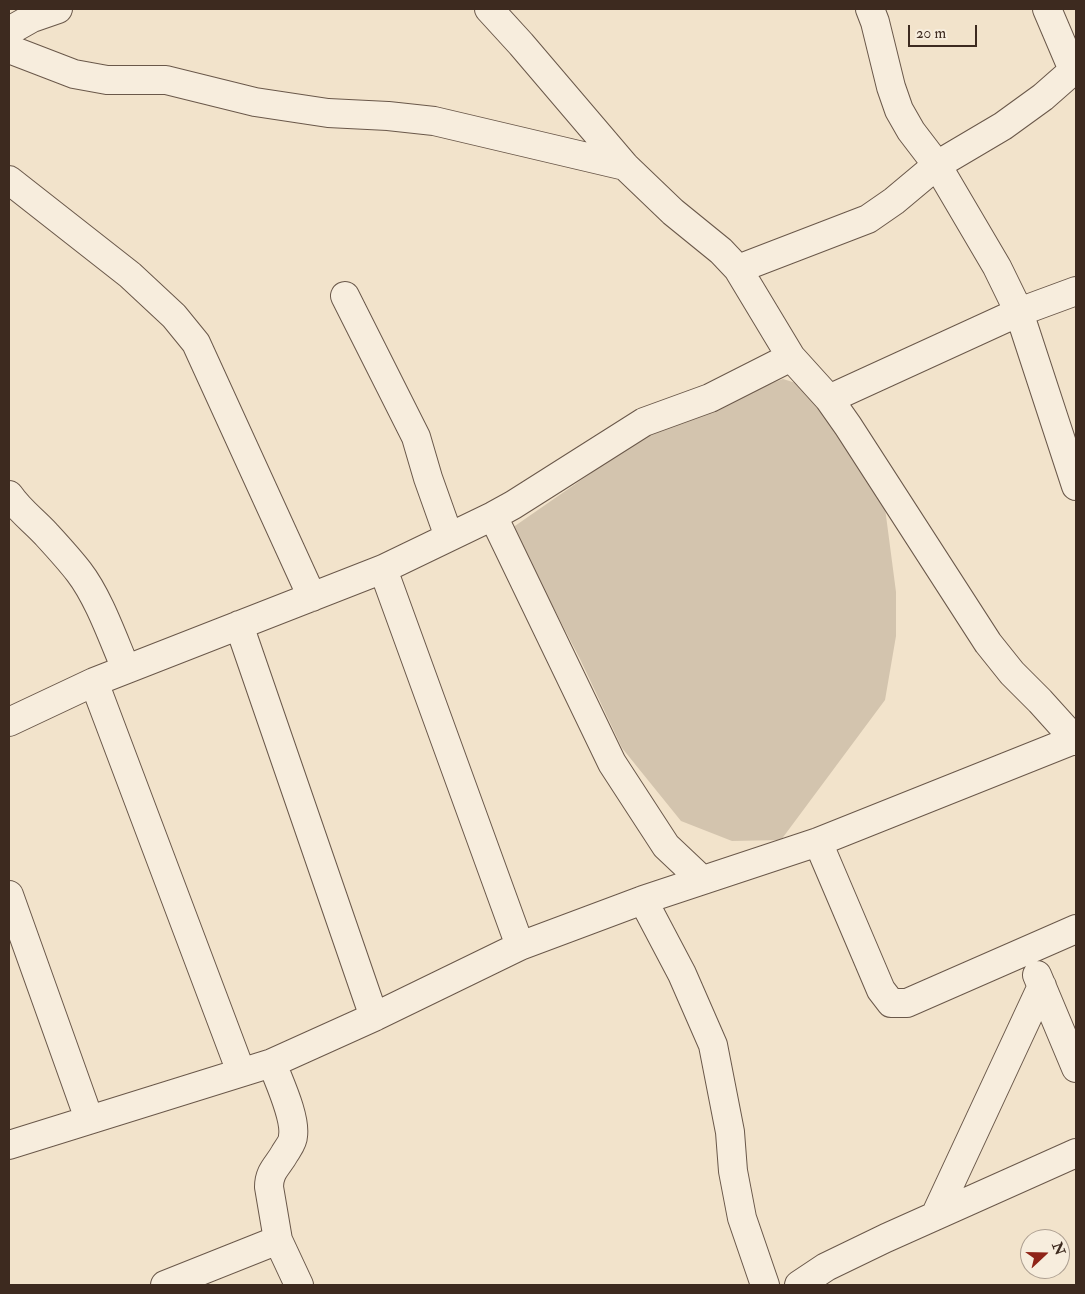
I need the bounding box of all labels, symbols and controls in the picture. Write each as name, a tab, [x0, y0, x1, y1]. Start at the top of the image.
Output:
scale bar	[910, 15, 979, 47]
text: 20 m	[916, 24, 946, 43]
north arrow	[1020, 1229, 1070, 1279]
text: N	[1048, 1240, 1069, 1258]

